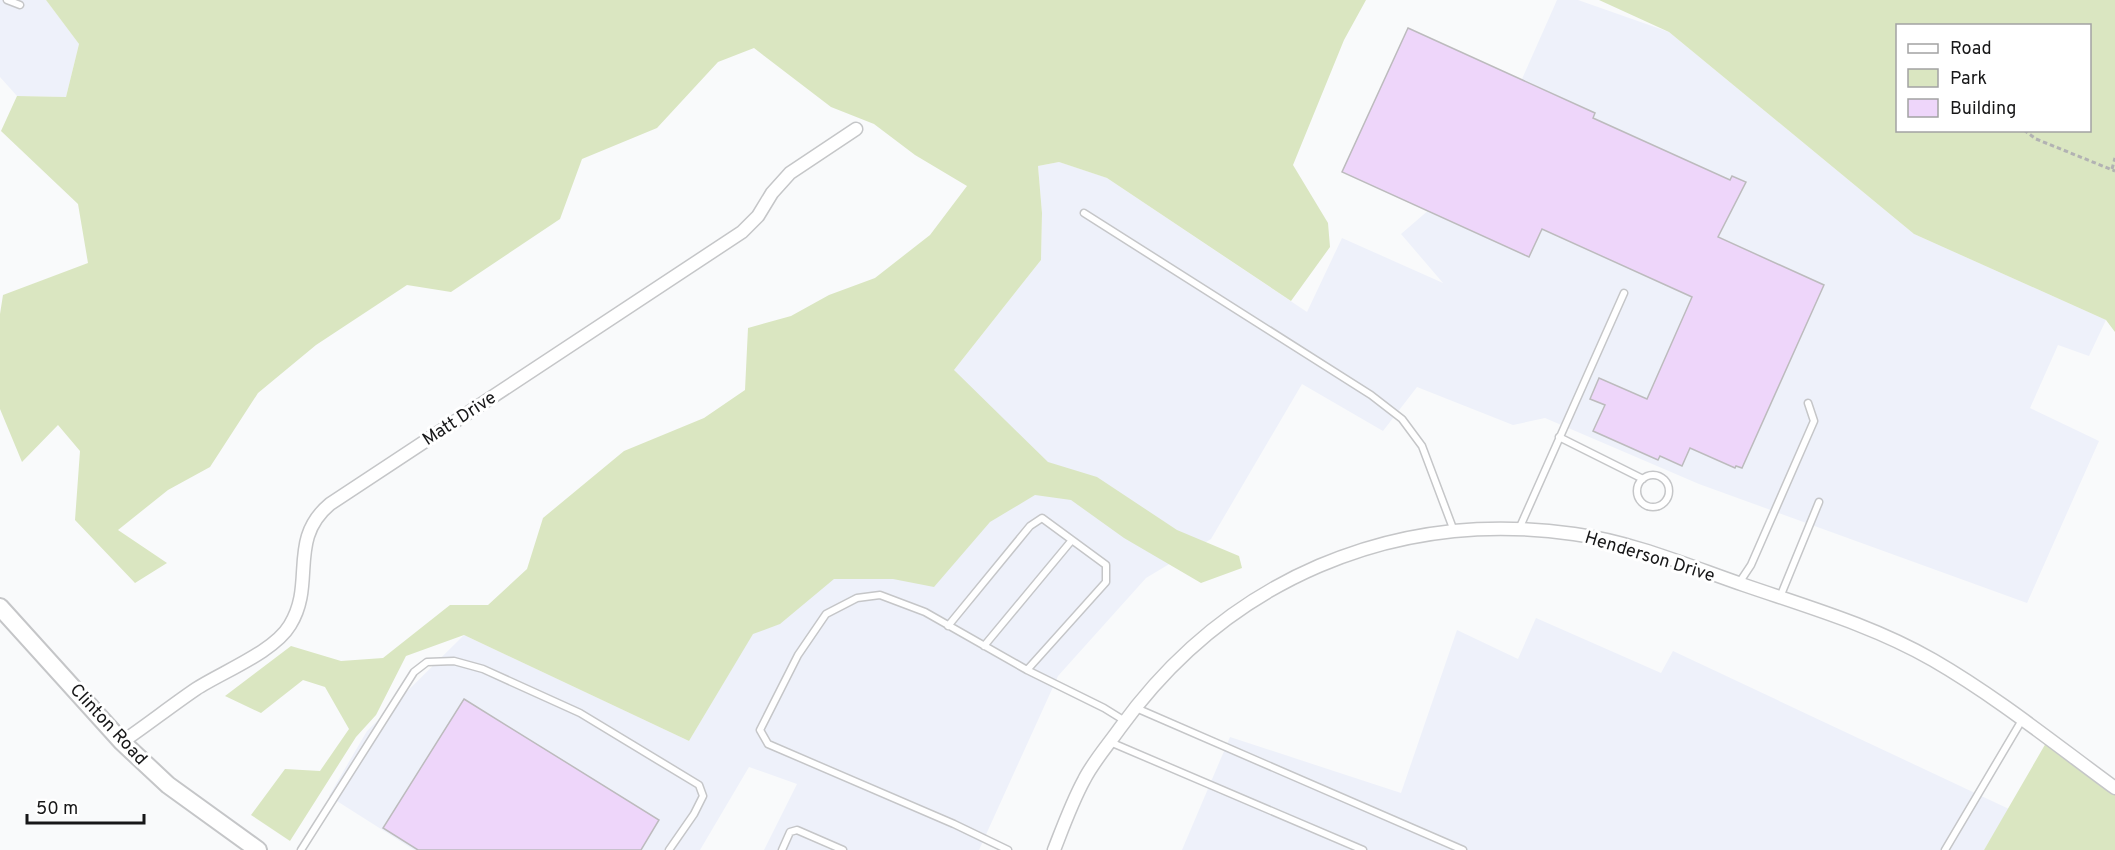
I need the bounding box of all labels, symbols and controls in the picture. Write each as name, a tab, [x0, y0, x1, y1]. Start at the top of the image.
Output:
legend	[1896, 24, 2091, 132]
text: Road	[1950, 38, 1992, 61]
text: Park	[1950, 68, 1987, 91]
text: Building	[1950, 98, 2016, 121]
street label: Matt Drive	[419, 387, 501, 452]
street label: Henderson Drive	[1582, 527, 1717, 588]
street label: Clinton Road	[64, 679, 152, 771]
scale bar	[27, 787, 144, 825]
text: 50 m	[36, 798, 78, 821]

